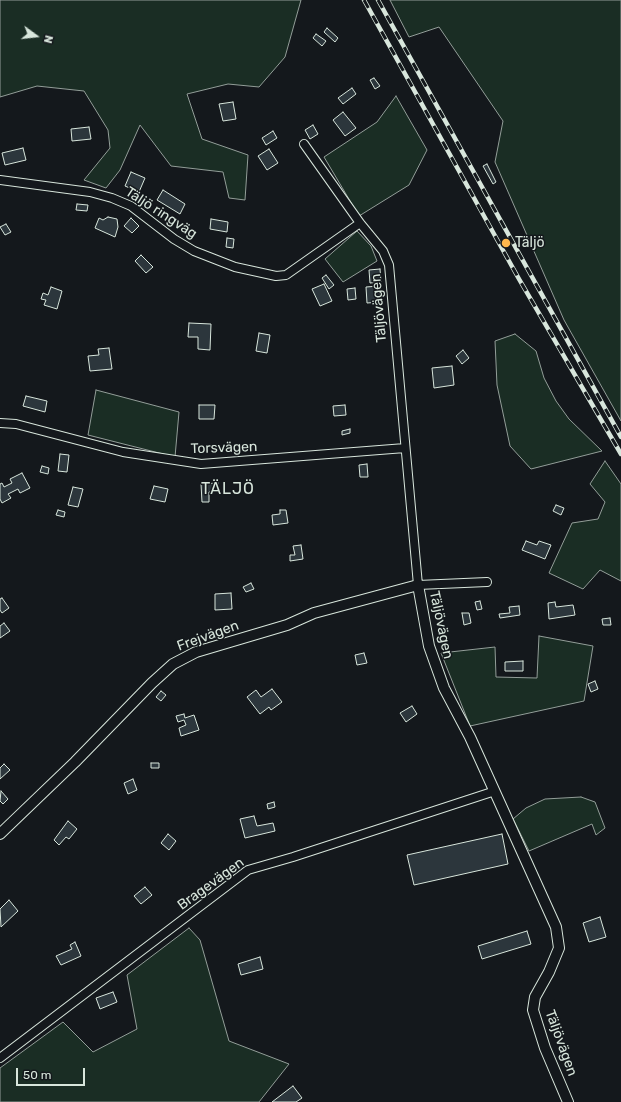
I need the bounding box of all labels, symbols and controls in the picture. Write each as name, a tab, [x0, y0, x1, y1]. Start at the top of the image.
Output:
north arrow	[16, 16, 56, 56]
text: N	[41, 34, 55, 45]
street label: Täljö ringväg	[122, 184, 200, 242]
place label: Täljö	[515, 235, 545, 251]
marker: Täljö	[500, 237, 512, 249]
street label: Täljövägen	[368, 273, 390, 343]
street label: Torsvägen	[190, 438, 258, 458]
district label: TÄLJÖ	[201, 479, 255, 499]
street label: Täljövägen	[426, 589, 456, 661]
street label: Frejvägen	[175, 617, 241, 655]
street label: Bragevägen	[174, 854, 248, 914]
street label: Täljövägen	[541, 1008, 581, 1078]
scale bar	[18, 1060, 87, 1086]
text: 50 m	[23, 1068, 51, 1082]

